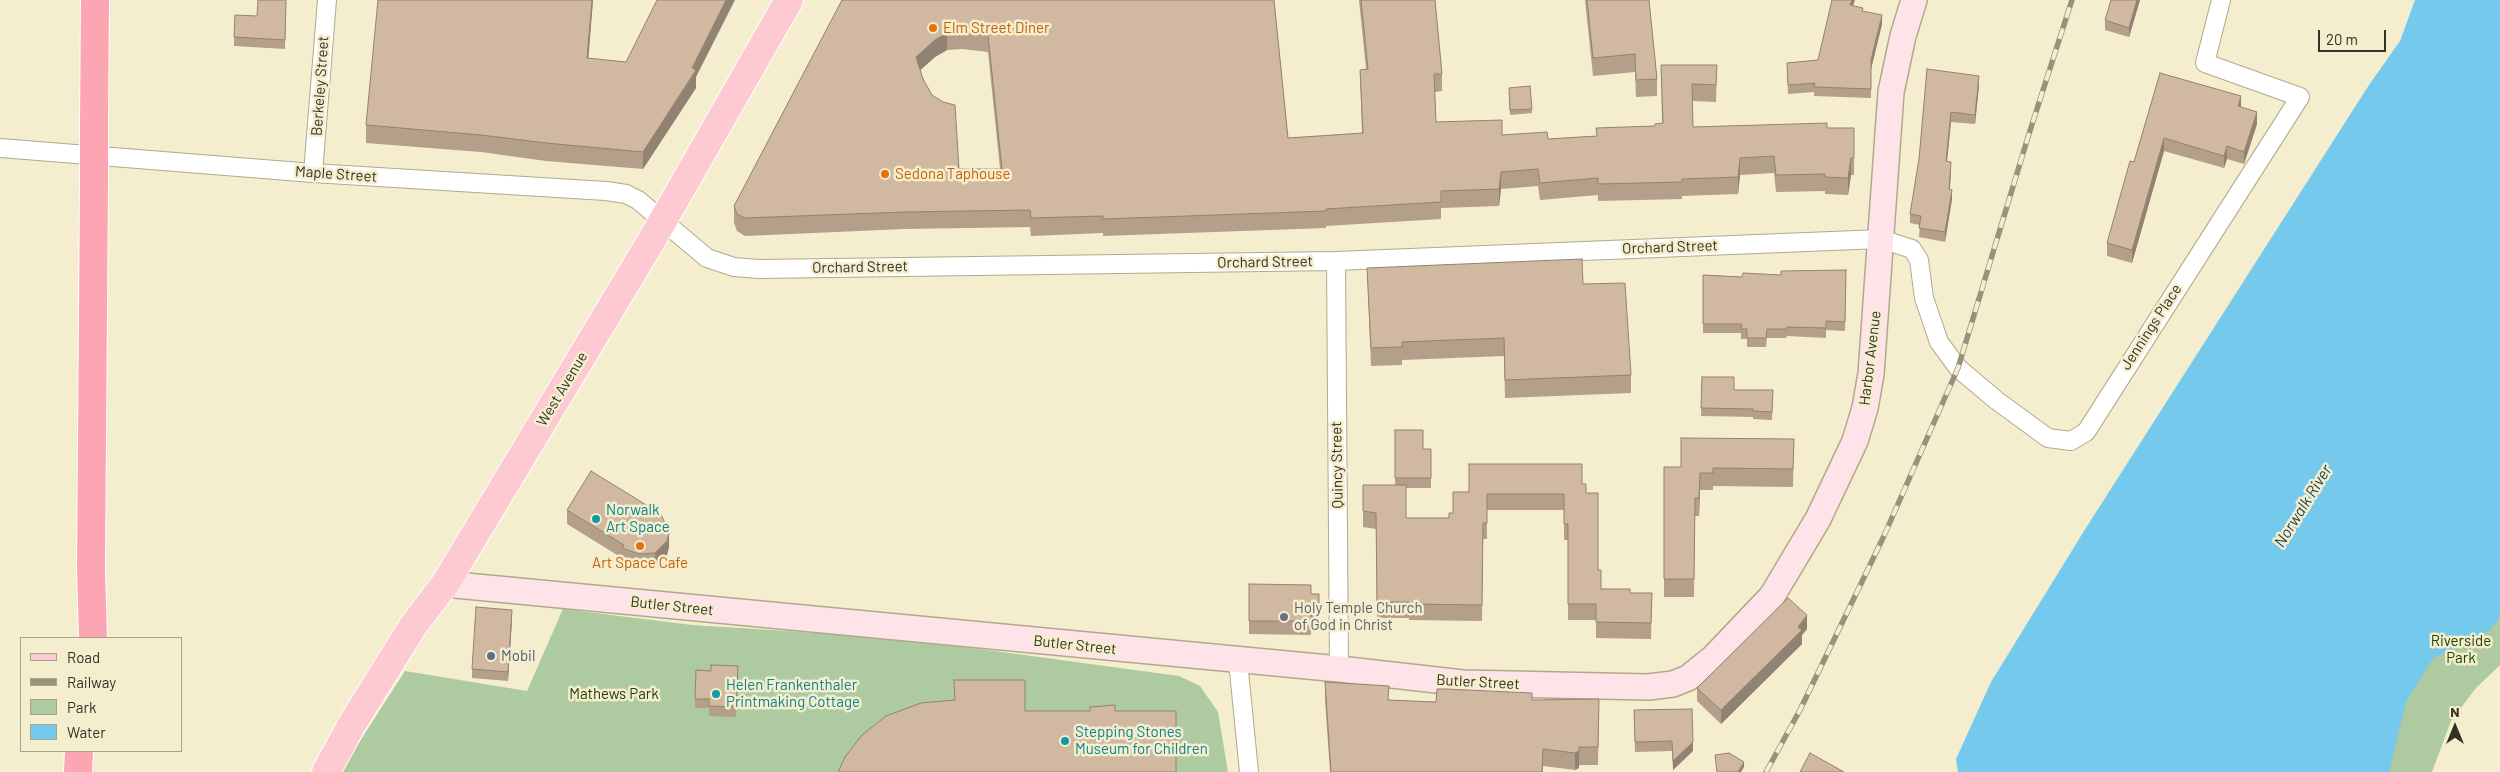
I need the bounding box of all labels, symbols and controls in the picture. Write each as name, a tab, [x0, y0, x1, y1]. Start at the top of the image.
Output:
place label: Elm Street Diner	[943, 19, 1049, 37]
scale bar	[2320, 20, 2388, 52]
marker: Elm Street Diner	[927, 22, 939, 34]
text: 20 m	[2326, 30, 2358, 48]
street label: Berkeley Street	[308, 35, 332, 137]
street label: Maple Street	[294, 162, 378, 186]
place label: Sedona Taphouse	[895, 165, 1011, 183]
marker: Sedona Taphouse	[879, 168, 891, 180]
street label: Orchard Street	[1622, 236, 1718, 258]
street label: Orchard Street	[1217, 252, 1313, 272]
street label: Orchard Street	[812, 257, 908, 277]
street label: Jennings Place	[2117, 281, 2185, 373]
street label: Harbor Avenue	[1855, 310, 1885, 406]
street label: West Avenue	[533, 349, 591, 429]
street label: Quincy Street	[1327, 421, 1347, 509]
water label: Norwalk River	[2270, 461, 2336, 551]
place label: Norwalk Art Space	[606, 501, 670, 536]
marker: Norwalk Art Space	[590, 513, 602, 525]
marker: Art Space Cafe	[634, 540, 646, 552]
place label: Art Space Cafe	[592, 554, 688, 572]
street label: Butler Street	[630, 593, 714, 619]
place label: Holy Temple Church of God in Christ	[1294, 599, 1422, 634]
marker: Holy Temple Church of God in Christ	[1278, 611, 1290, 623]
street label: Butler Street	[1033, 632, 1117, 658]
park label: Riverside Park	[2431, 632, 2491, 667]
legend	[20, 637, 182, 752]
place label: Mobil	[501, 647, 535, 665]
text: Road	[67, 648, 100, 666]
marker: Mobil	[485, 650, 497, 662]
street label: Butler Street	[1436, 671, 1520, 693]
text: Railway	[67, 673, 116, 691]
place label: Helen Frankenthaler Printmaking Cottage	[726, 676, 860, 711]
park label: Mathews Park	[569, 685, 659, 703]
marker: Helen Frankenthaler Printmaking Cottage	[710, 688, 722, 700]
text: Park	[67, 698, 96, 716]
north arrow	[2430, 702, 2480, 752]
text: N	[2450, 703, 2460, 720]
text: Water	[67, 723, 106, 741]
place label: Stepping Stones Museum for Children	[1075, 723, 1208, 758]
marker: Stepping Stones Museum for Children	[1059, 735, 1071, 747]

